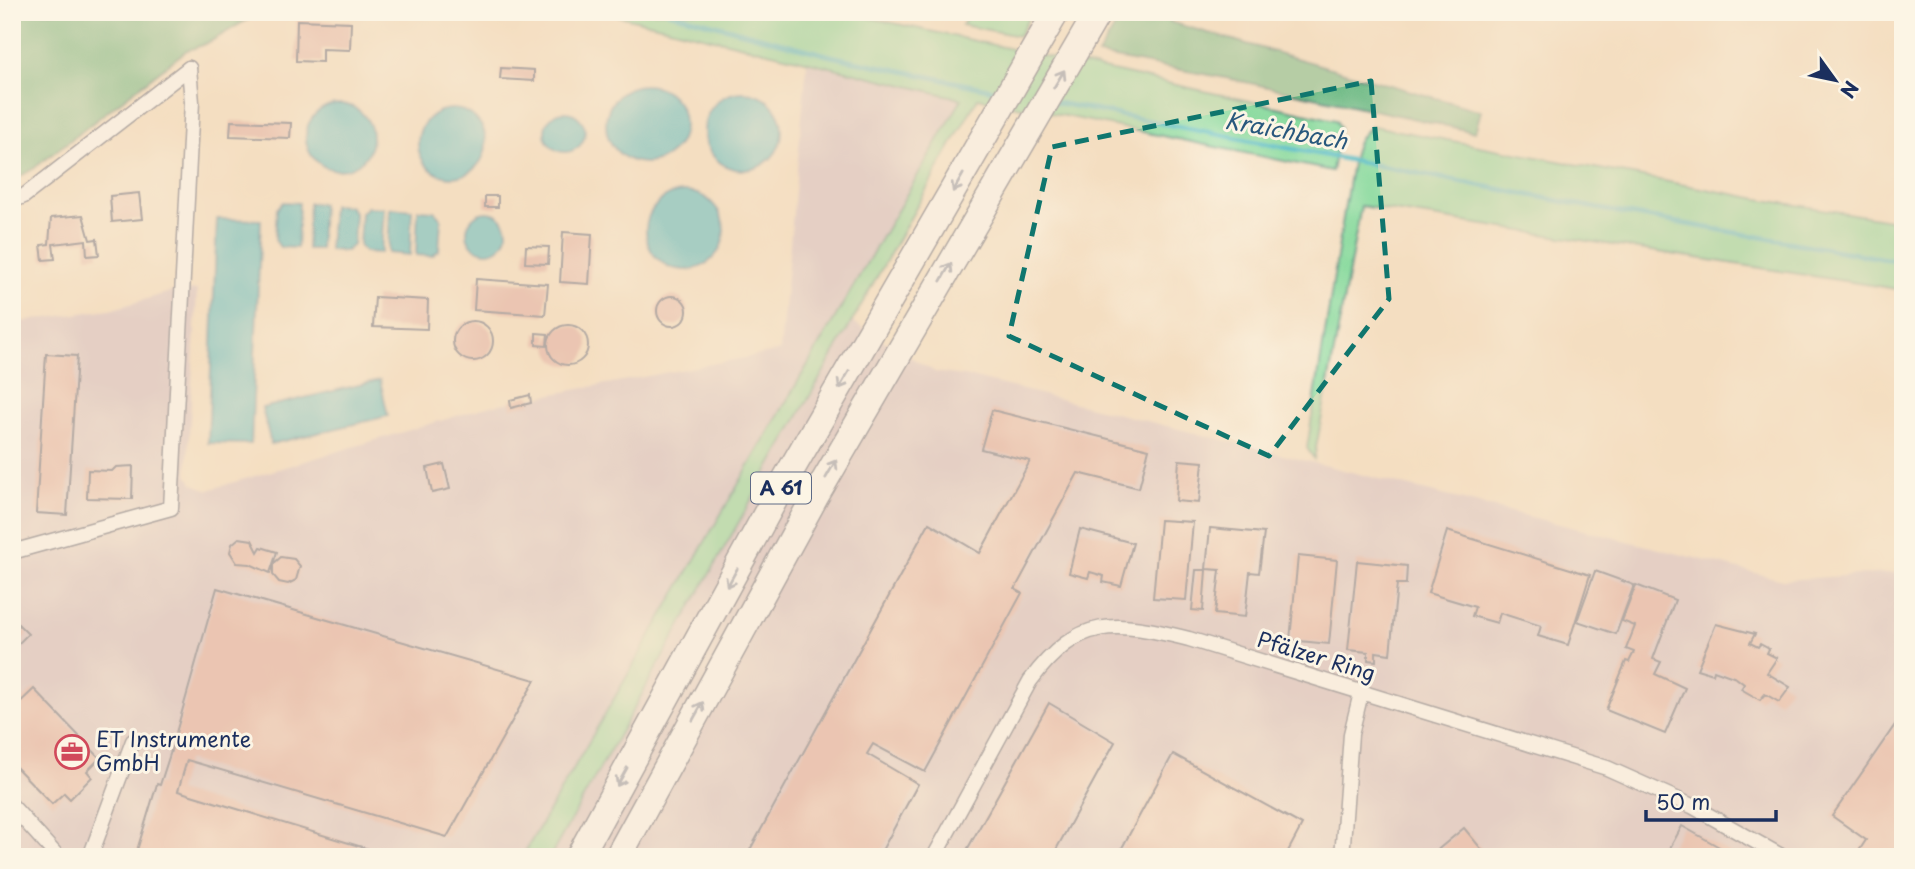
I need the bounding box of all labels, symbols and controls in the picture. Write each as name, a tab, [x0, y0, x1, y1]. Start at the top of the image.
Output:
north arrow	[1800, 46, 1870, 116]
one-way arrow	[1052, 69, 1066, 89]
text: N	[1834, 76, 1866, 104]
water label: Kraichbach	[1222, 102, 1351, 158]
one-way arrow	[951, 172, 964, 193]
one-way arrow	[940, 262, 953, 283]
one-way arrow	[837, 369, 851, 389]
one-way arrow	[825, 459, 839, 479]
road number: A 61	[751, 472, 811, 503]
one-way arrow	[725, 567, 739, 587]
street label: Pfälzer Ring	[1254, 622, 1380, 688]
one-way arrow	[692, 701, 705, 722]
place label: ET Instrumente GmbH	[96, 722, 251, 778]
office icon: ET Instrumente GmbH	[53, 733, 91, 771]
one-way arrow	[615, 766, 629, 787]
scale bar	[1646, 778, 1775, 822]
text: 50 m	[1656, 785, 1710, 817]

